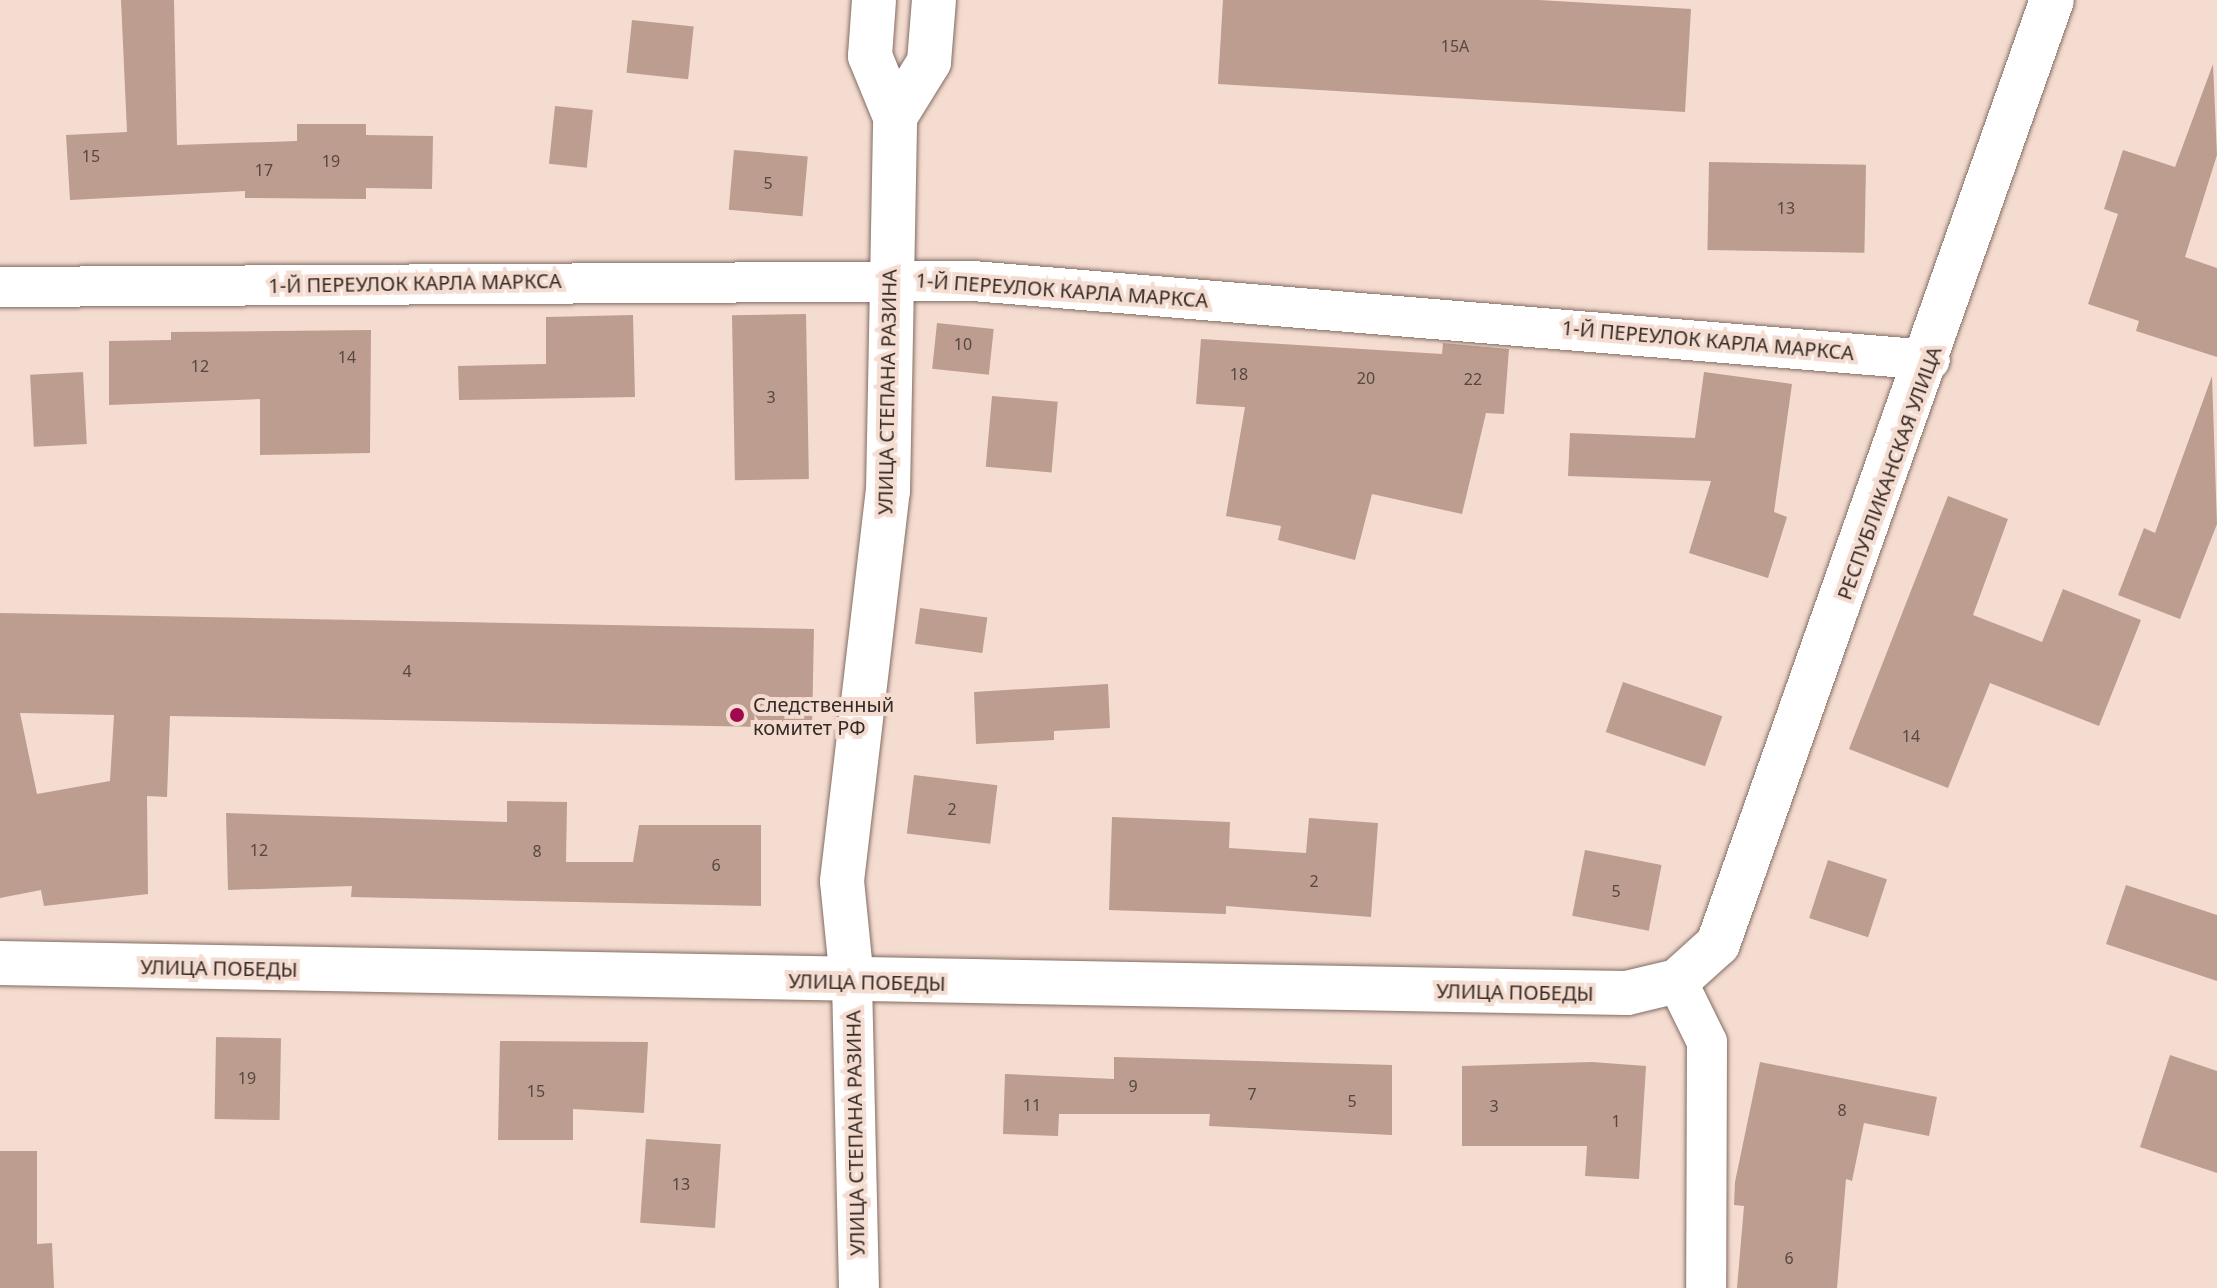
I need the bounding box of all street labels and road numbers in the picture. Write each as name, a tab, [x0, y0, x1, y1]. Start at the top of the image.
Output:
street label: 1-Й ПЕРЕУЛОК КАРЛА МАРКСА	[268, 268, 562, 298]
street label: 1-Й ПЕРЕУЛОК КАРЛА МАРКСА	[915, 268, 1209, 312]
street label: УЛИЦА СТЕПАНА РАЗИНА	[873, 269, 901, 515]
street label: 1-Й ПЕРЕУЛОК КАРЛА МАРКСА	[1561, 315, 1855, 365]
street label: РЕСПУБЛИКАНСКАЯ УЛИЦА	[1832, 343, 1946, 603]
street label: УЛИЦА ПОБЕДЫ	[140, 955, 298, 981]
street label: УЛИЦА ПОБЕДЫ	[788, 969, 946, 995]
street label: УЛИЦА ПОБЕДЫ	[1436, 979, 1594, 1005]
street label: УЛИЦА СТЕПАНА РАЗИНА	[841, 1010, 869, 1256]

